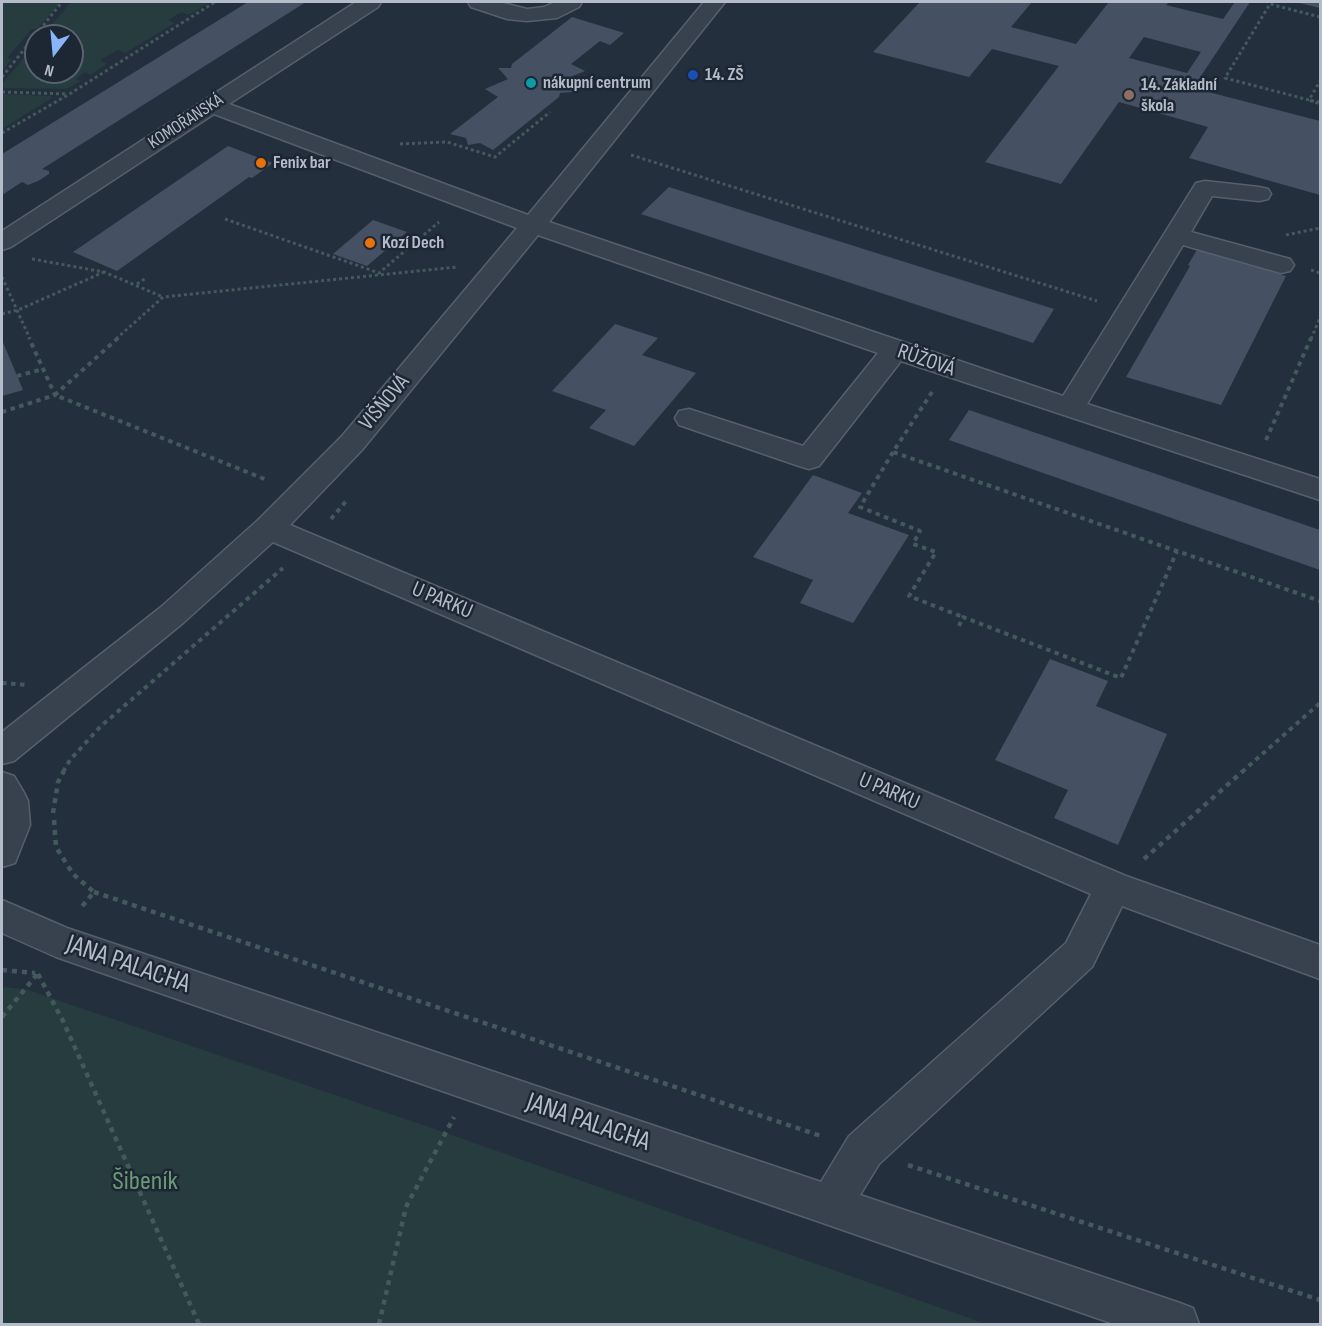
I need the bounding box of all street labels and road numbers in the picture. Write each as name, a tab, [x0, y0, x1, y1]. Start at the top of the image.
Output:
street label: KOMOŘANSKÁ	[144, 90, 228, 154]
street label: RŮŽOVÁ	[894, 339, 958, 383]
street label: VIŠŇOVÁ	[354, 370, 416, 436]
street label: U PARKU	[408, 576, 476, 626]
street label: U PARKU	[855, 767, 923, 817]
street label: JANA PALACHA	[62, 929, 194, 1001]
street label: JANA PALACHA	[522, 1087, 654, 1159]

